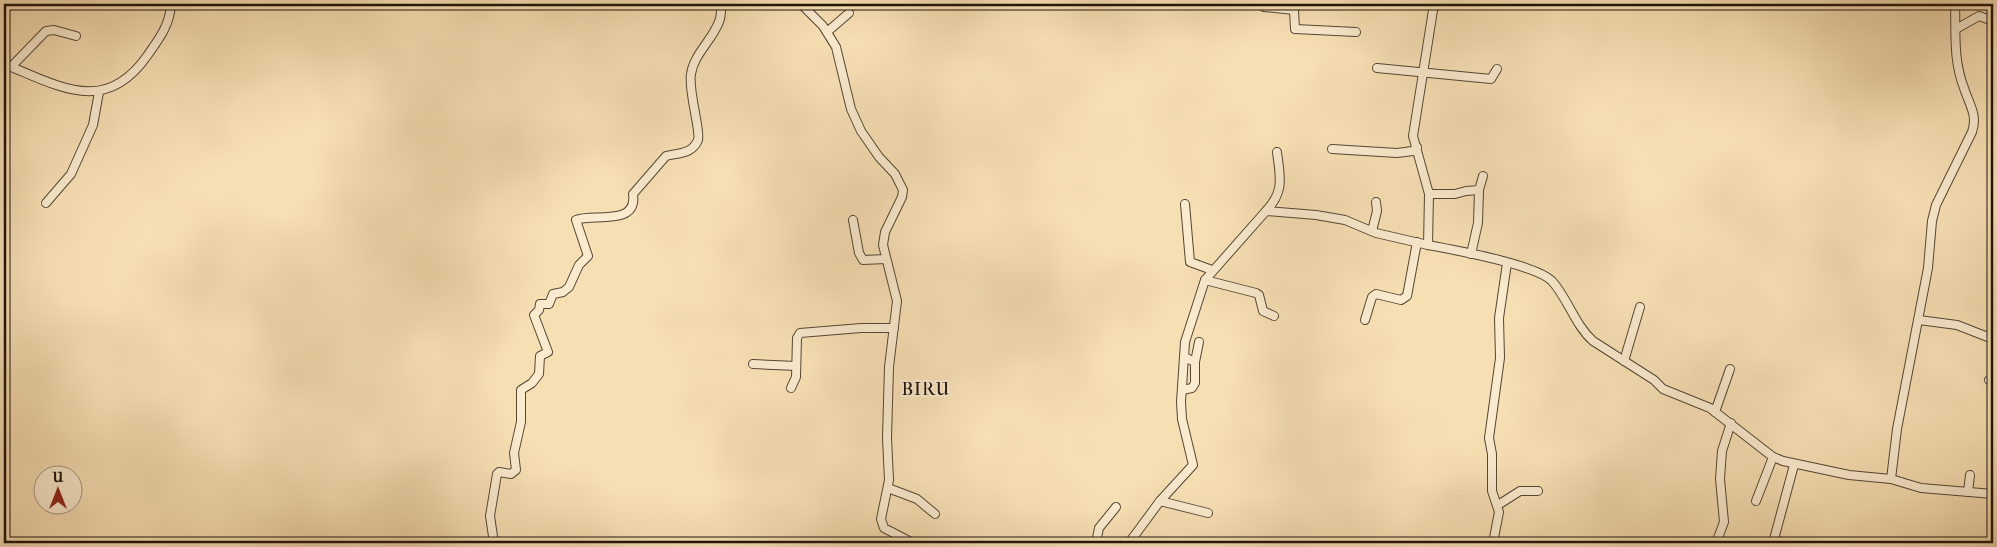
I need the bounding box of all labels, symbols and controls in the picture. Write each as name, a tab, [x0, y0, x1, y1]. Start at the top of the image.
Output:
district label: BIRU	[901, 379, 951, 400]
north arrow	[32, 464, 82, 514]
text: U	[52, 469, 64, 486]

